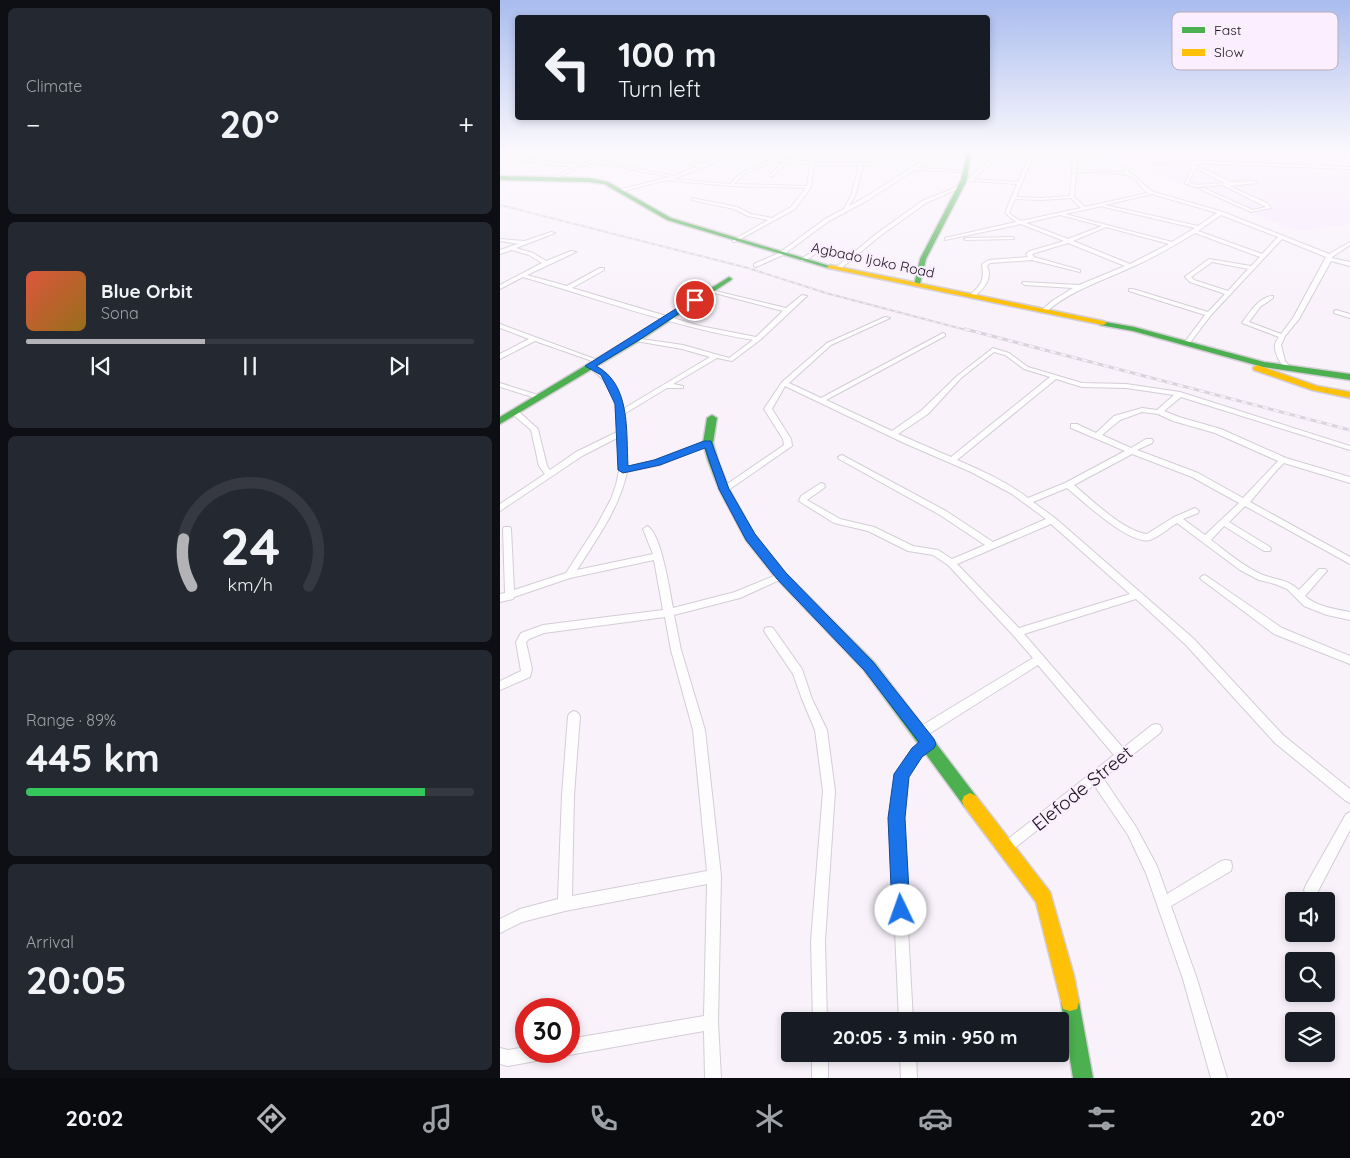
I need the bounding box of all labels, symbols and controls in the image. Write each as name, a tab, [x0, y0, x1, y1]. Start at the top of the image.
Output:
legend	[1172, 12, 1338, 70]
text: Fast	[1214, 21, 1242, 39]
text: 100 m	[618, 32, 717, 76]
icon: left	[535, 35, 600, 100]
text: Slow	[1214, 43, 1244, 61]
text: Turn left	[618, 75, 701, 103]
text: Climate	[26, 76, 82, 96]
text: 20°	[219, 100, 279, 148]
text: −	[26, 107, 41, 142]
text: +	[458, 107, 474, 142]
street label: Agbado Ijoko Road	[810, 238, 936, 282]
text: Blue Orbit	[101, 279, 193, 303]
pin	[674, 279, 716, 321]
icon: arrive	[681, 286, 709, 314]
text: Sona	[101, 303, 139, 323]
icon: previous	[87, 352, 115, 380]
icon: pause	[236, 352, 264, 380]
icon: next	[385, 352, 413, 380]
text: 24	[220, 513, 280, 578]
text: km/h	[227, 573, 273, 595]
text: Range · 89%	[26, 710, 116, 730]
text: 445 km	[26, 734, 160, 782]
street label: Elefode Street	[1027, 740, 1137, 836]
position arrow	[874, 883, 926, 935]
map controls	[1285, 892, 1335, 1062]
button: sound	[1285, 892, 1335, 942]
text: Arrival	[26, 932, 74, 952]
button: search	[1285, 952, 1335, 1002]
text: 20:05	[26, 956, 127, 1004]
speed limit sign: 30	[515, 998, 580, 1063]
button: layers	[1285, 1012, 1335, 1062]
text: 20:05 · 3 min · 950 m	[832, 1025, 1018, 1049]
icon: directions	[254, 1101, 289, 1136]
icon: music	[420, 1101, 455, 1136]
icon: phone	[586, 1101, 621, 1136]
icon: climate	[752, 1101, 787, 1136]
icon: car	[918, 1101, 953, 1136]
icon: filters	[1084, 1101, 1119, 1136]
text: 20:02	[65, 1104, 124, 1132]
text: 20°	[1250, 1104, 1285, 1132]

